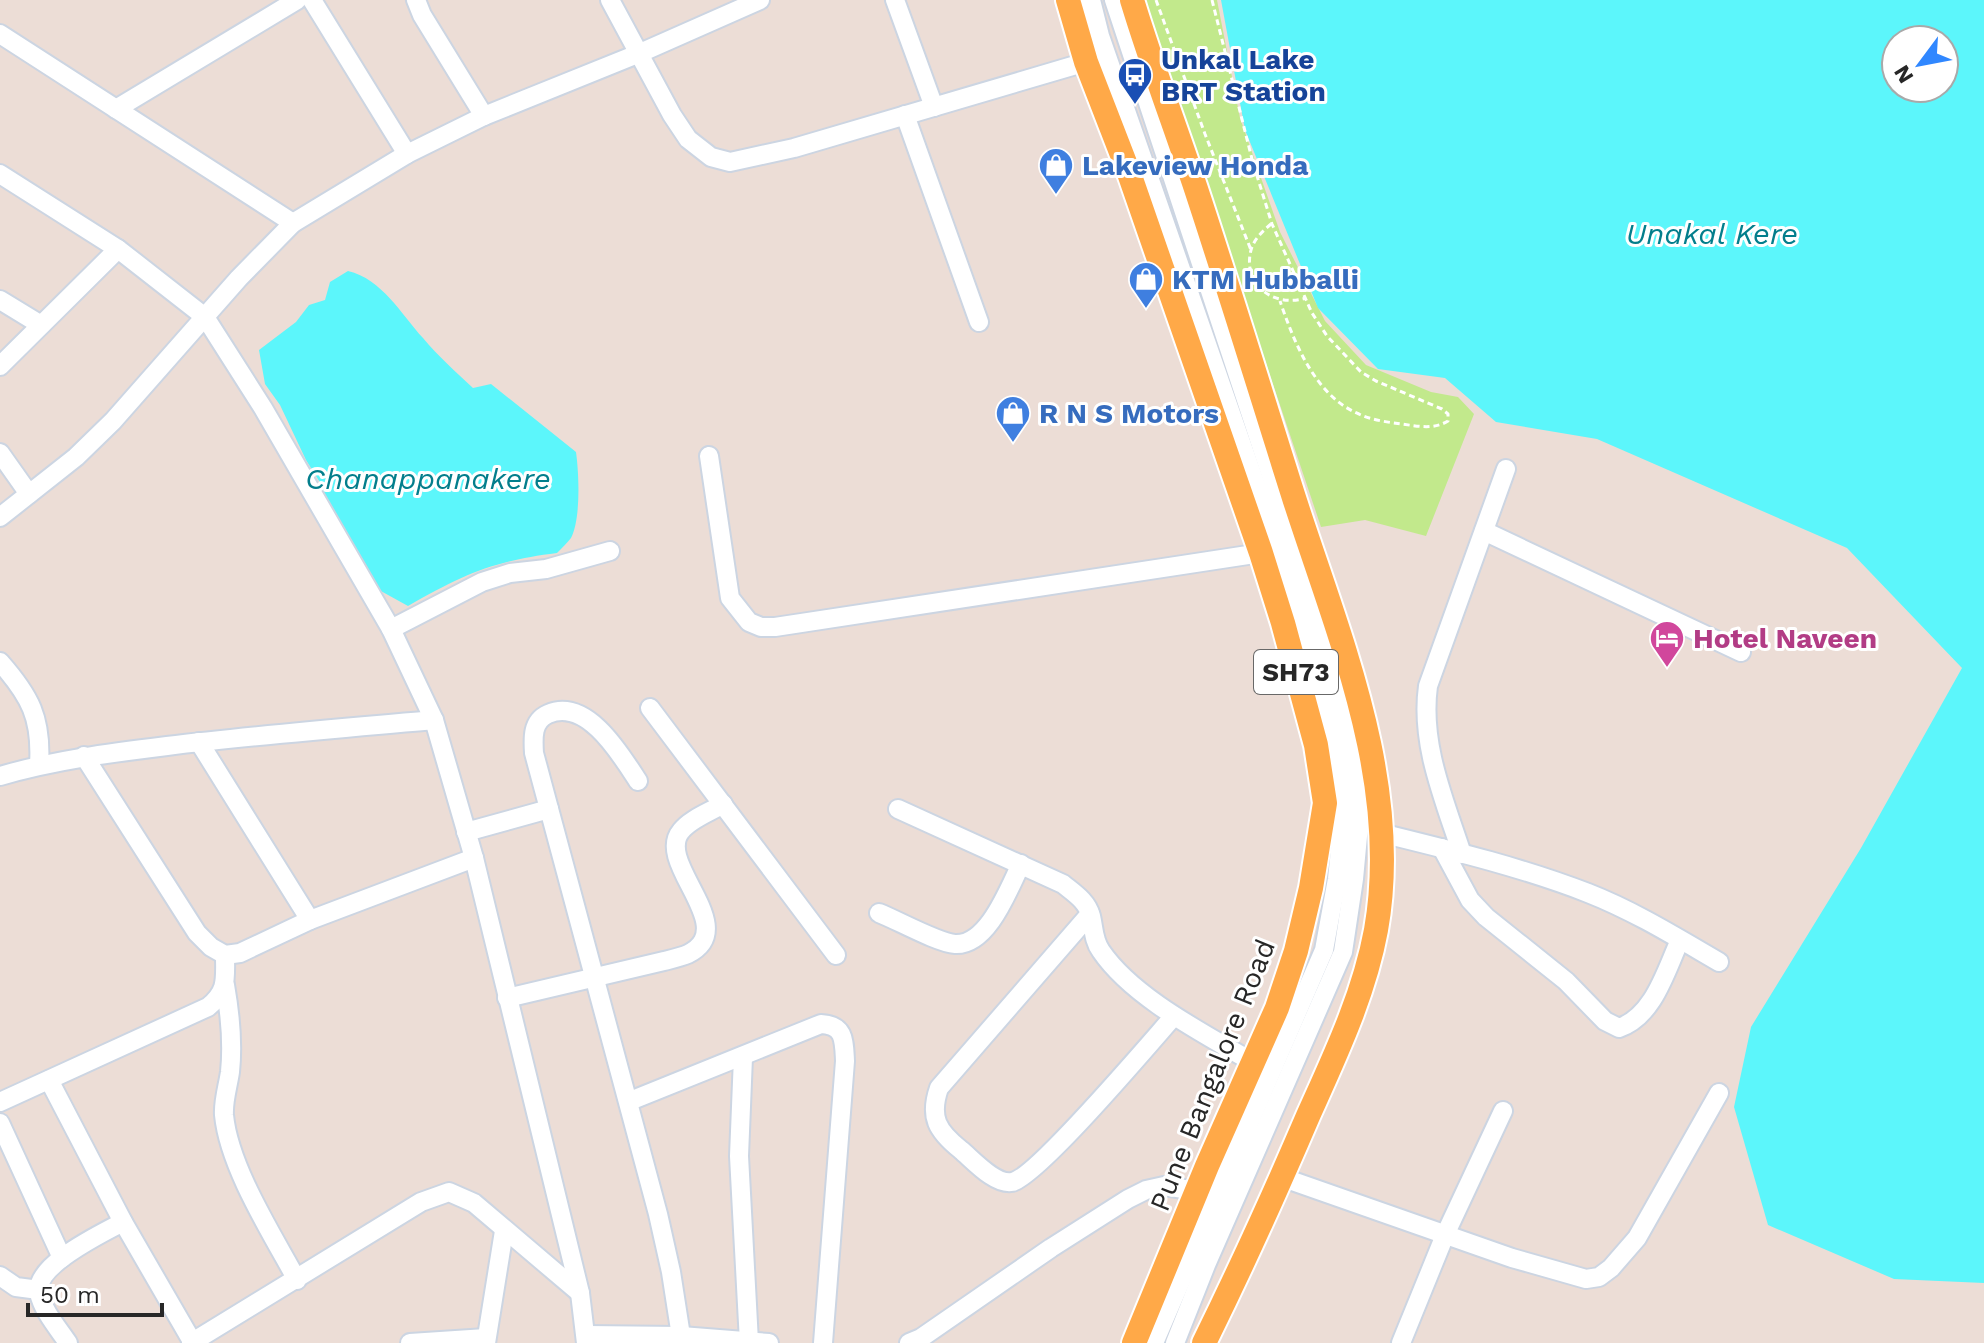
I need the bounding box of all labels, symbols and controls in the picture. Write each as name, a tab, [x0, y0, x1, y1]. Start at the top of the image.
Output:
north arrow	[1880, 24, 1960, 104]
place label: Unkal Lake BRT Station	[1161, 43, 1326, 108]
bus stop icon: Unkal Lake BRT Station	[1116, 56, 1154, 106]
text: N	[1889, 61, 1918, 88]
shop icon: Lakeview Honda	[1037, 146, 1075, 196]
place label: Lakeview Honda	[1082, 149, 1309, 182]
water label: Unakal Kere	[1626, 216, 1798, 251]
shop icon: KTM Hubballi	[1127, 260, 1165, 310]
place label: KTM Hubballi	[1172, 263, 1359, 296]
shop icon: R N S Motors	[994, 394, 1032, 444]
place label: R N S Motors	[1039, 397, 1219, 430]
water label: Chanappanakere	[305, 461, 551, 496]
hotel icon: Hotel Naveen	[1648, 619, 1686, 669]
place label: Hotel Naveen	[1693, 622, 1877, 655]
road number: SH73	[1254, 650, 1338, 694]
street label: Pune Bangalore Road	[1143, 935, 1282, 1216]
scale bar	[28, 1267, 162, 1317]
text: 50 m	[40, 1281, 100, 1309]

